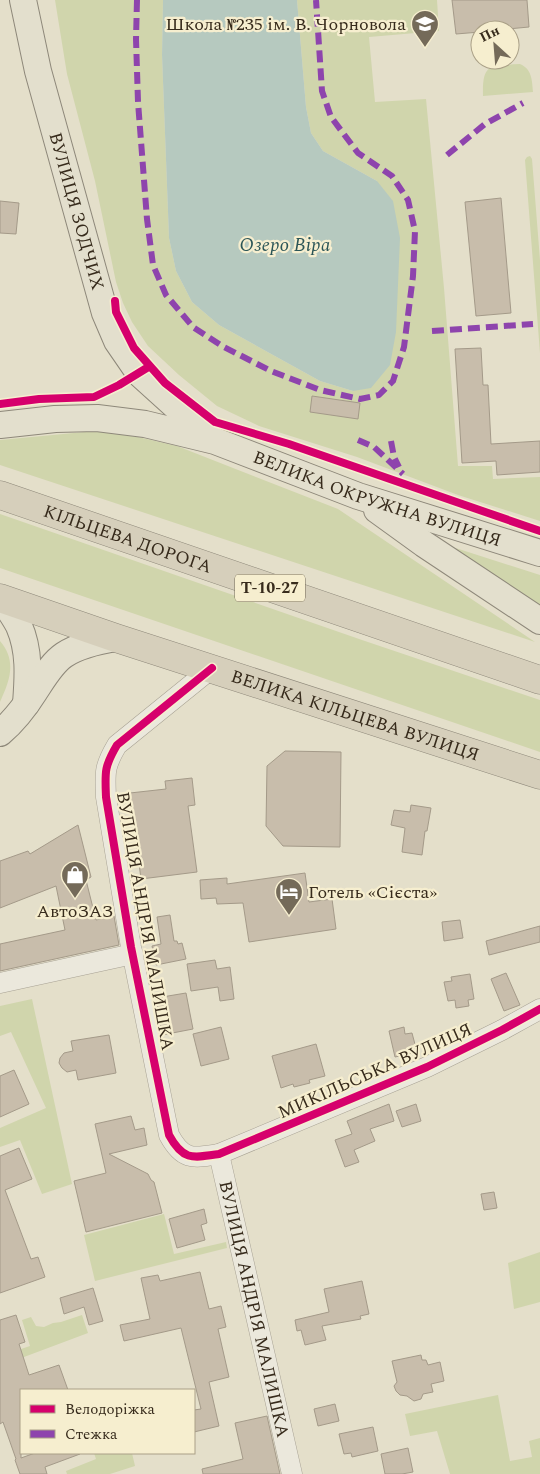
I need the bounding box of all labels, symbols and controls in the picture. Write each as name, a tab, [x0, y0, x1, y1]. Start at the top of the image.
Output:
school or university icon: Школа №235 ім. В. Чорновола	[410, 9, 440, 48]
place label: Школа №235 ім. В. Чорновола	[165, 11, 406, 38]
north arrow	[470, 20, 520, 70]
text: Пн	[476, 20, 503, 48]
street label: ВУЛИЦЯ ЗОДЧИХ	[42, 129, 112, 293]
water label: Озеро Віра	[240, 231, 331, 260]
street label: ВЕЛИКА ОКРУЖНА ВУЛИЦЯ	[249, 443, 505, 554]
street label: КІЛЬЦЕВА ДОРОГА	[40, 497, 216, 580]
road number: Т-10-27	[235, 574, 305, 602]
street label: ВЕЛИКА КІЛЬЦЕВА ВУЛИЦЯ	[227, 662, 483, 768]
street label: ВУЛИЦЯ АНДРІЯ МАЛИШКА	[109, 789, 181, 1053]
shop icon: АвтоЗАЗ	[60, 860, 90, 899]
hotel icon: Готель «Сієста»	[274, 877, 304, 916]
place label: Готель «Сієста»	[308, 879, 437, 906]
place label: АвтоЗАЗ	[36, 898, 114, 925]
street label: МИКІЛЬСЬКА ВУЛИЦЯ	[274, 1016, 476, 1126]
street label: ВУЛИЦЯ АНДРІЯ МАЛИШКА	[212, 1178, 297, 1440]
legend	[20, 1389, 195, 1454]
text: Велодоріжка	[65, 1398, 156, 1421]
text: Стежка	[65, 1423, 118, 1446]

